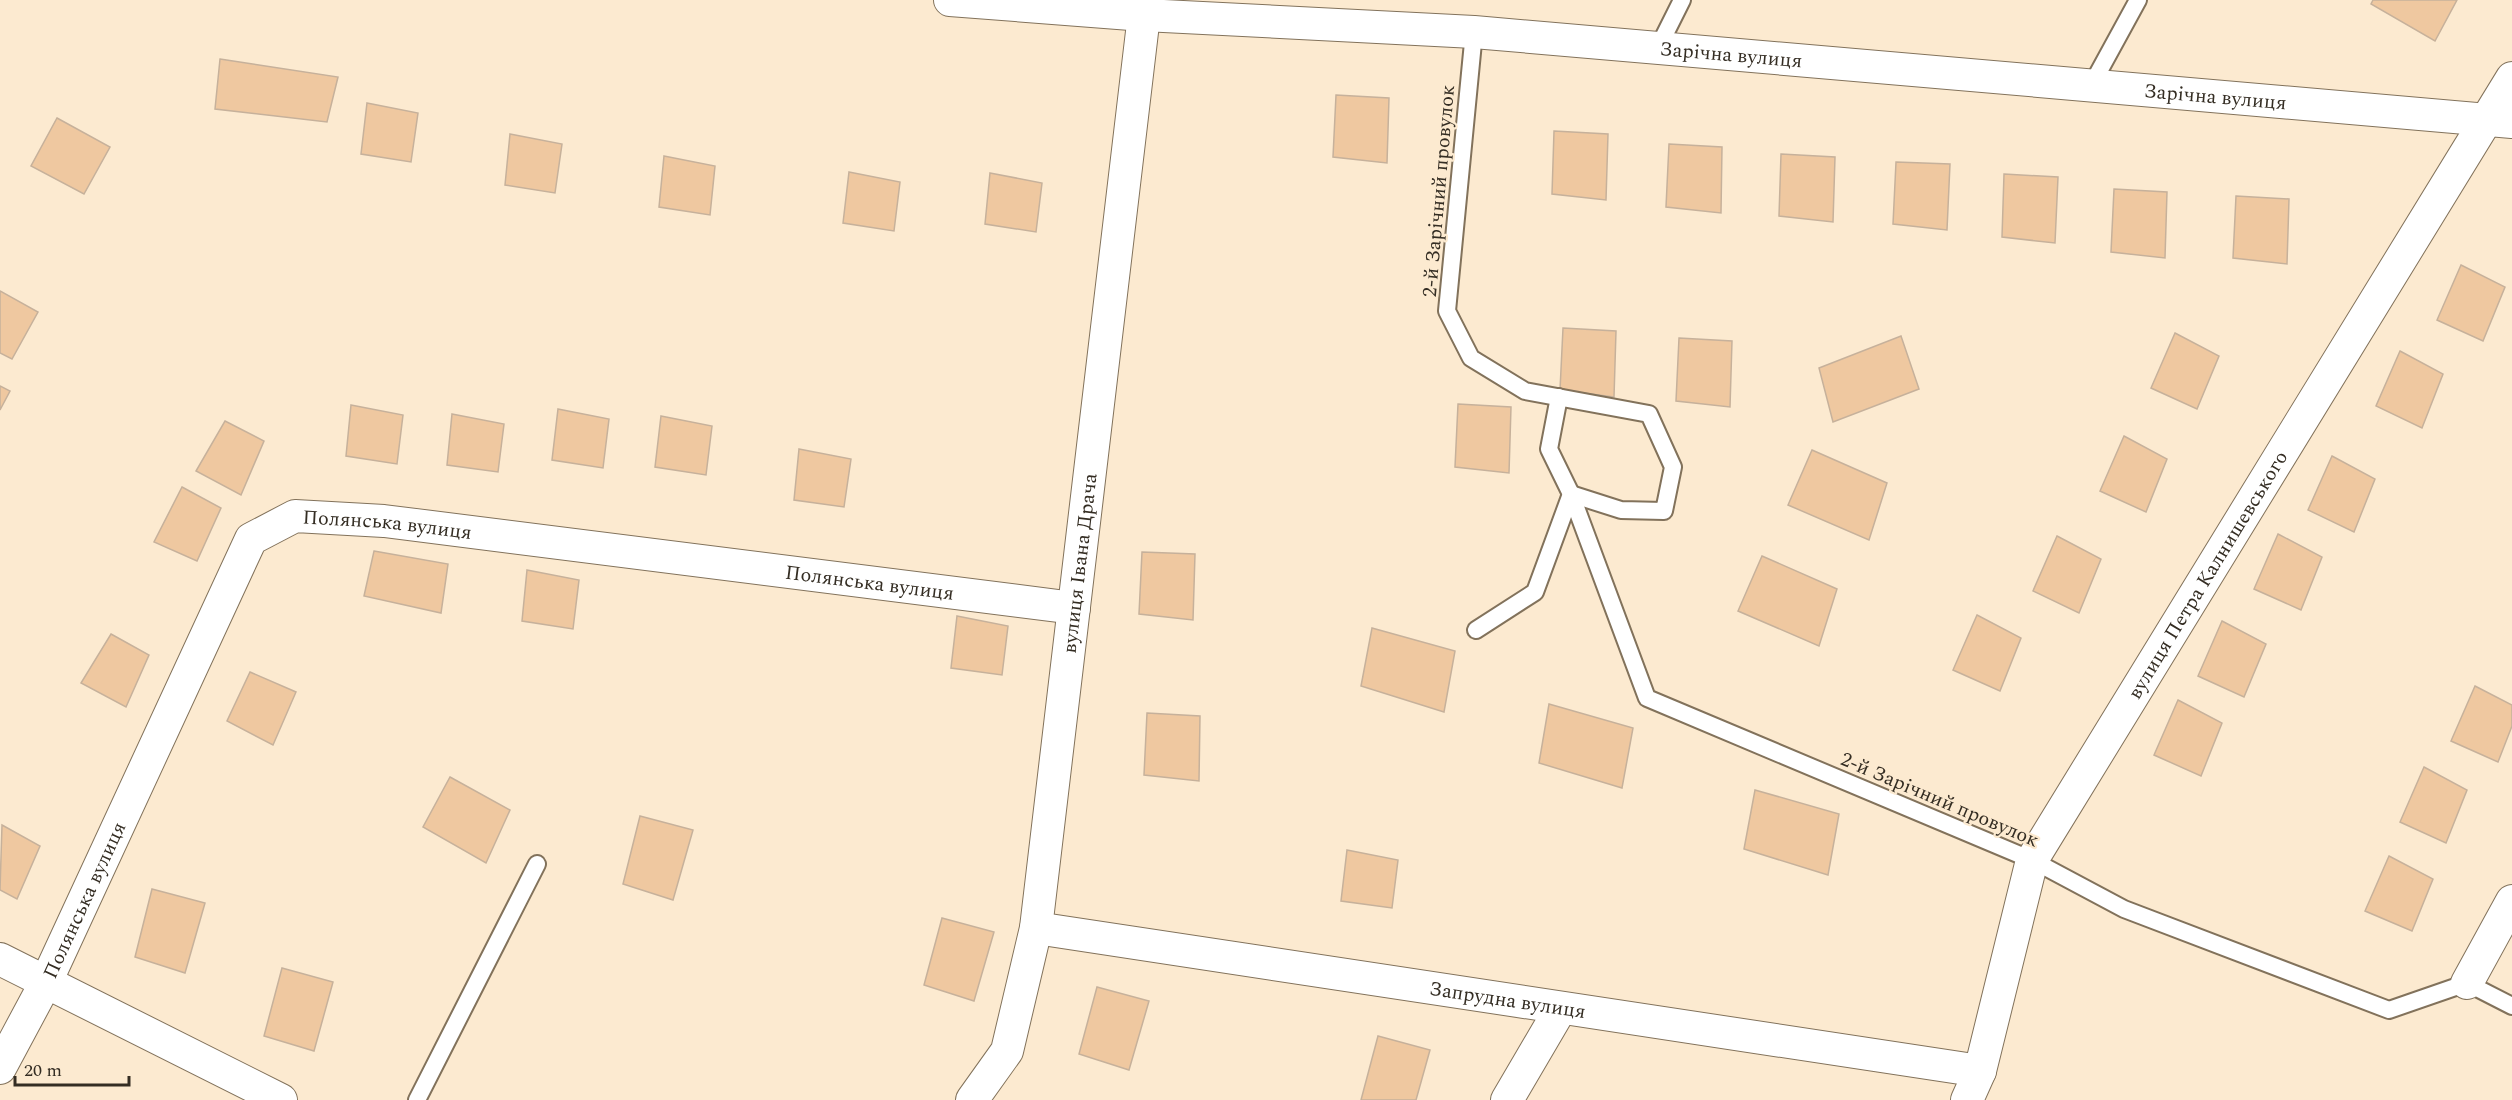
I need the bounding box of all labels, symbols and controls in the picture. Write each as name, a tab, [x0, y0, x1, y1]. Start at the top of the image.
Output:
street label: Зарічна вулиця	[1658, 34, 1803, 76]
street label: Зарічна вулиця	[2143, 76, 2288, 118]
street label: 2-й Зарічний провулок	[1415, 84, 1463, 299]
street label: вулиця Петра Калнишевського	[2120, 445, 2296, 705]
street label: вулиця Івана Драча	[1055, 471, 1106, 655]
street label: Полянська вулиця	[302, 502, 474, 548]
street label: Полянська вулиця	[783, 558, 956, 609]
street label: 2-й Зарічний провулок	[1836, 744, 2044, 855]
street label: Полянська вулиця	[36, 817, 134, 984]
street label: Запрудна вулиця	[1427, 974, 1588, 1027]
scale bar	[15, 1049, 129, 1087]
text: 20 m	[24, 1057, 62, 1084]

